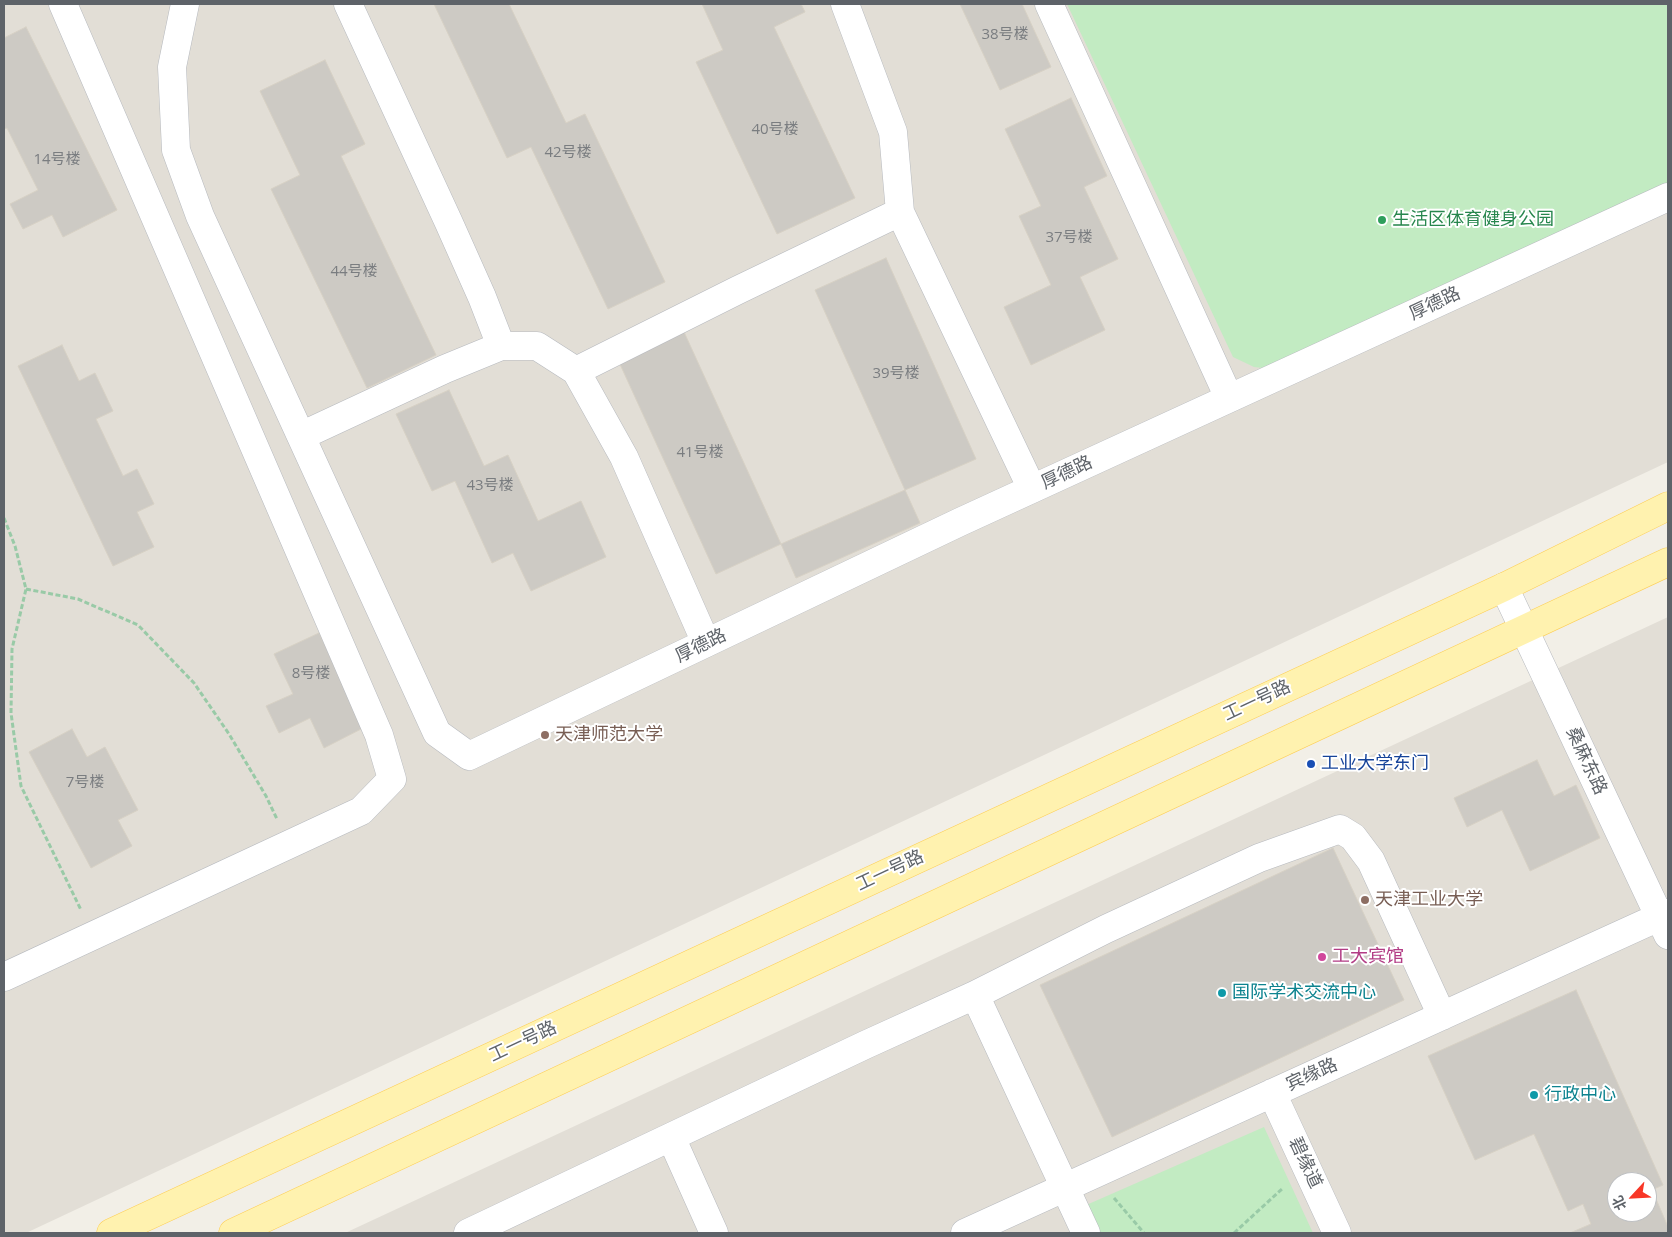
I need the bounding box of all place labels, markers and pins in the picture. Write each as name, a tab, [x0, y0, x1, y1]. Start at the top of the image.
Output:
place label: 生活区体育健身公园	[1392, 209, 1554, 231]
marker: 生活区体育健身公园	[1376, 214, 1388, 226]
place label: 天津师范大学	[555, 724, 663, 746]
marker: 天津师范大学	[539, 729, 551, 741]
place label: 工业大学东门	[1321, 753, 1429, 775]
marker: 工业大学东门	[1305, 758, 1317, 770]
place label: 天津工业大学	[1375, 889, 1483, 911]
marker: 天津工业大学	[1359, 894, 1371, 906]
place label: 工大宾馆	[1332, 946, 1404, 968]
marker: 工大宾馆	[1316, 951, 1328, 963]
place label: 国际学术交流中心	[1232, 982, 1376, 1004]
marker: 国际学术交流中心	[1216, 987, 1228, 999]
place label: 行政中心	[1544, 1084, 1616, 1106]
marker: 行政中心	[1528, 1089, 1540, 1101]

